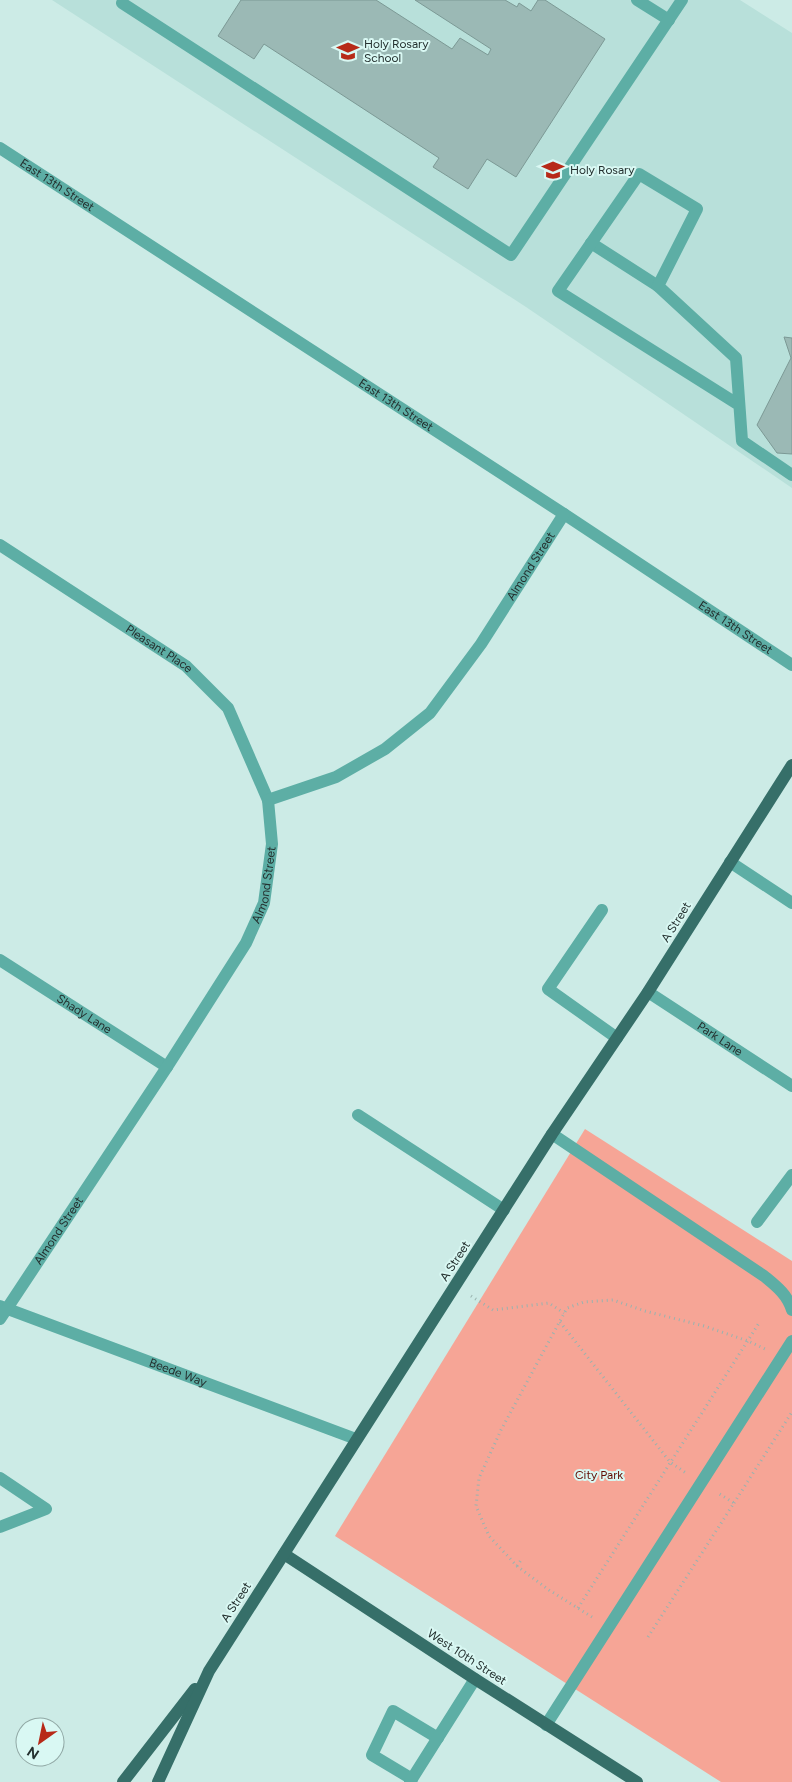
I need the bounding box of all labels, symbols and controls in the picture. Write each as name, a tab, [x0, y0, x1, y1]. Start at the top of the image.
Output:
place label: Holy Rosary School	[364, 37, 429, 65]
school or university icon: Holy Rosary School	[335, 38, 361, 64]
street label: East 13th Street	[17, 156, 97, 214]
school or university icon: Holy Rosary	[540, 157, 566, 183]
place label: Holy Rosary	[570, 163, 635, 177]
street label: East 13th Street	[356, 376, 436, 434]
street label: Almond Street	[504, 529, 558, 603]
street label: East 13th Street	[696, 598, 775, 657]
street label: Pleasant Place	[123, 622, 196, 676]
street label: Almond Street	[249, 845, 279, 925]
street label: A Street	[658, 899, 694, 945]
street label: Shady Lane	[54, 991, 115, 1037]
street label: Park Lane	[695, 1019, 746, 1059]
street label: Almond Street	[31, 1194, 86, 1267]
street label: A Street	[437, 1238, 473, 1284]
street label: Beede Way	[147, 1355, 209, 1390]
park label: City Park	[575, 1468, 623, 1482]
street label: A Street	[218, 1579, 254, 1625]
street label: West 10th Street	[425, 1626, 509, 1688]
north arrow	[15, 1717, 65, 1767]
text: N	[24, 1742, 42, 1763]

